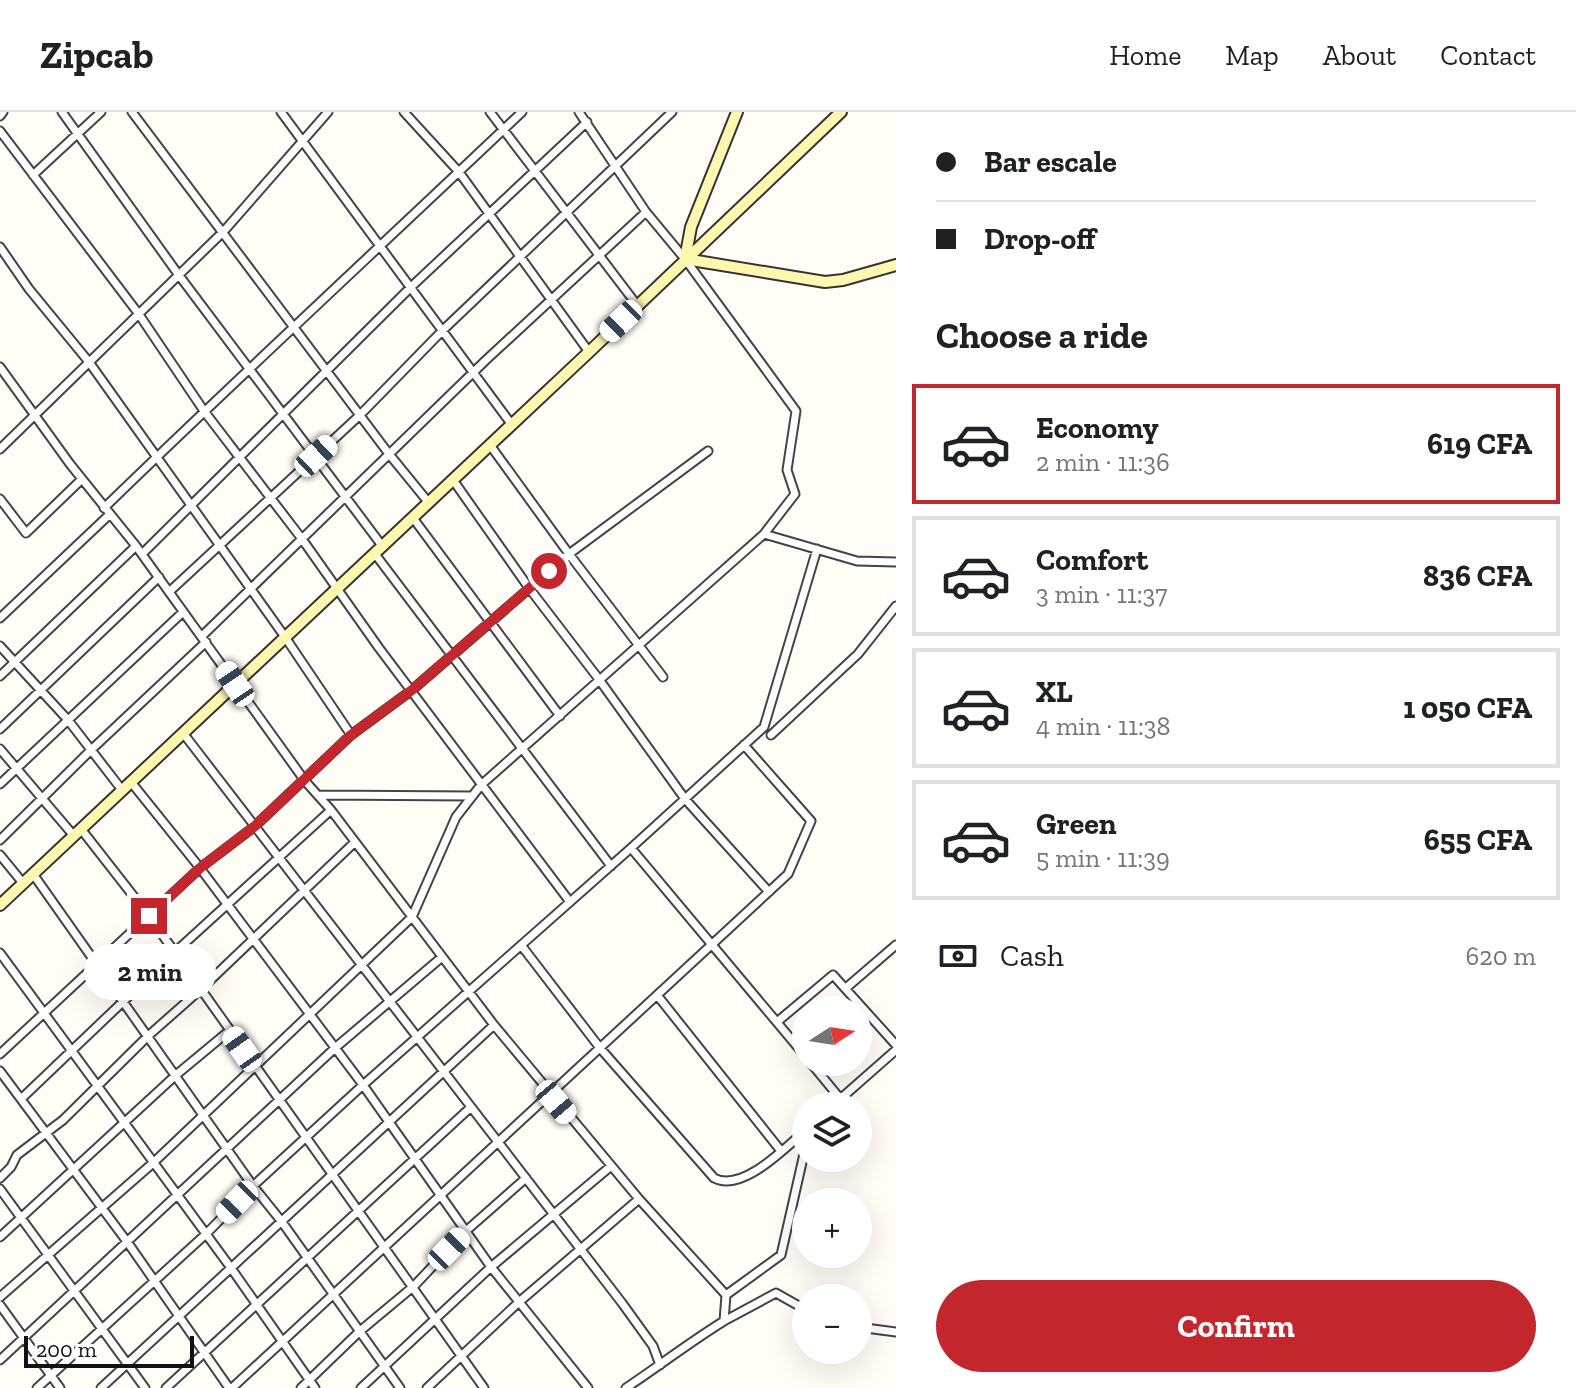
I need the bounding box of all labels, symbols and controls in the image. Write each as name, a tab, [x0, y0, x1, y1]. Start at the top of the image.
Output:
text: Zipcab	[40, 32, 154, 78]
text: Home	[1109, 39, 1181, 72]
text: Map	[1225, 39, 1279, 72]
text: About	[1323, 39, 1396, 72]
text: Contact	[1440, 39, 1536, 72]
text: Bar escale	[984, 144, 1117, 180]
text: Drop-off	[984, 221, 1096, 257]
car	[595, 296, 647, 346]
text: Choose a ride	[936, 314, 1148, 357]
icon: car	[940, 408, 1012, 480]
text: Economy	[1036, 410, 1159, 446]
text: 619 CFA	[1427, 426, 1532, 462]
car	[290, 431, 342, 481]
text: 2 min · 11:36	[1036, 446, 1170, 478]
icon: car	[940, 540, 1012, 612]
text: Comfort	[1036, 542, 1148, 578]
route start	[531, 553, 567, 589]
text: 836 CFA	[1423, 558, 1532, 594]
text: 3 min · 11:37	[1036, 578, 1168, 610]
car	[212, 657, 258, 711]
icon: car	[940, 672, 1012, 744]
text: XL	[1036, 674, 1073, 710]
text: 1 050 CFA	[1403, 690, 1532, 726]
text: 4 min · 11:38	[1036, 710, 1171, 742]
icon: car	[940, 804, 1012, 876]
text: Green	[1036, 806, 1116, 842]
text: 655 CFA	[1424, 822, 1532, 858]
text: 5 min · 11:39	[1036, 842, 1170, 874]
route end	[131, 898, 167, 934]
icon: cash	[936, 934, 980, 978]
text: Cash	[1000, 938, 1064, 974]
text: 620 m	[1465, 940, 1536, 972]
callout: 2 min	[83, 944, 215, 1000]
text: 2 min	[118, 956, 182, 988]
north arrow	[792, 996, 872, 1076]
map controls	[792, 996, 872, 1364]
car	[218, 1022, 266, 1076]
car	[531, 1076, 581, 1128]
button: layers	[792, 1092, 872, 1172]
car	[212, 1176, 262, 1228]
button: +	[792, 1188, 872, 1268]
car	[424, 1223, 474, 1275]
button: Confirm	[936, 1280, 1536, 1372]
button: −	[792, 1284, 872, 1364]
scale bar	[24, 1332, 194, 1368]
text: 200 m	[36, 1336, 97, 1363]

